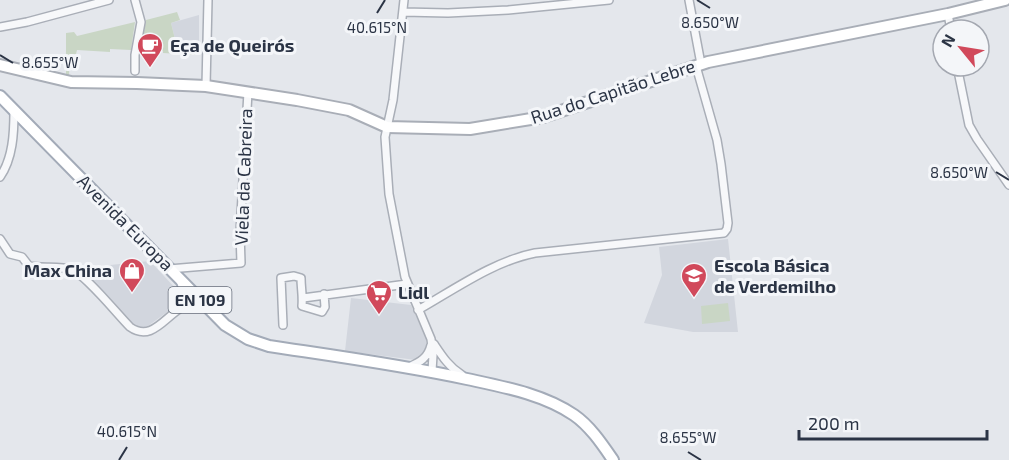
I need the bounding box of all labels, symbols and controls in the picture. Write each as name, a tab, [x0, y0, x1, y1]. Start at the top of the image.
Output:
text: 8.650°W	[681, 13, 739, 31]
text: 40.615°N	[347, 18, 407, 36]
north arrow	[931, 18, 991, 78]
text: N	[936, 30, 959, 50]
cafe icon: Eça de Queirós	[135, 31, 165, 69]
place label: Eça de Queirós	[170, 34, 294, 57]
text: 8.655°W	[22, 53, 78, 71]
street label: Rua do Capitão Lebre	[528, 54, 698, 128]
street label: Viela da Cabreira	[230, 108, 256, 246]
text: 8.650°W	[930, 163, 988, 181]
street label: Avenida Europa	[73, 170, 178, 275]
place label: Escola Básica de Verdemilho	[714, 254, 836, 297]
shop icon: Max China	[117, 256, 147, 294]
place label: Max China	[24, 259, 112, 281]
school or university icon: Escola Básica de Verdemilho	[679, 261, 709, 299]
supermarket icon: Lidl	[364, 278, 394, 316]
place label: Lidl	[398, 281, 429, 303]
road number: EN 109	[168, 287, 232, 313]
scale bar	[799, 403, 986, 441]
text: 200 m	[808, 412, 860, 434]
text: 40.615°N	[97, 422, 157, 440]
text: 8.655°W	[660, 428, 716, 446]

